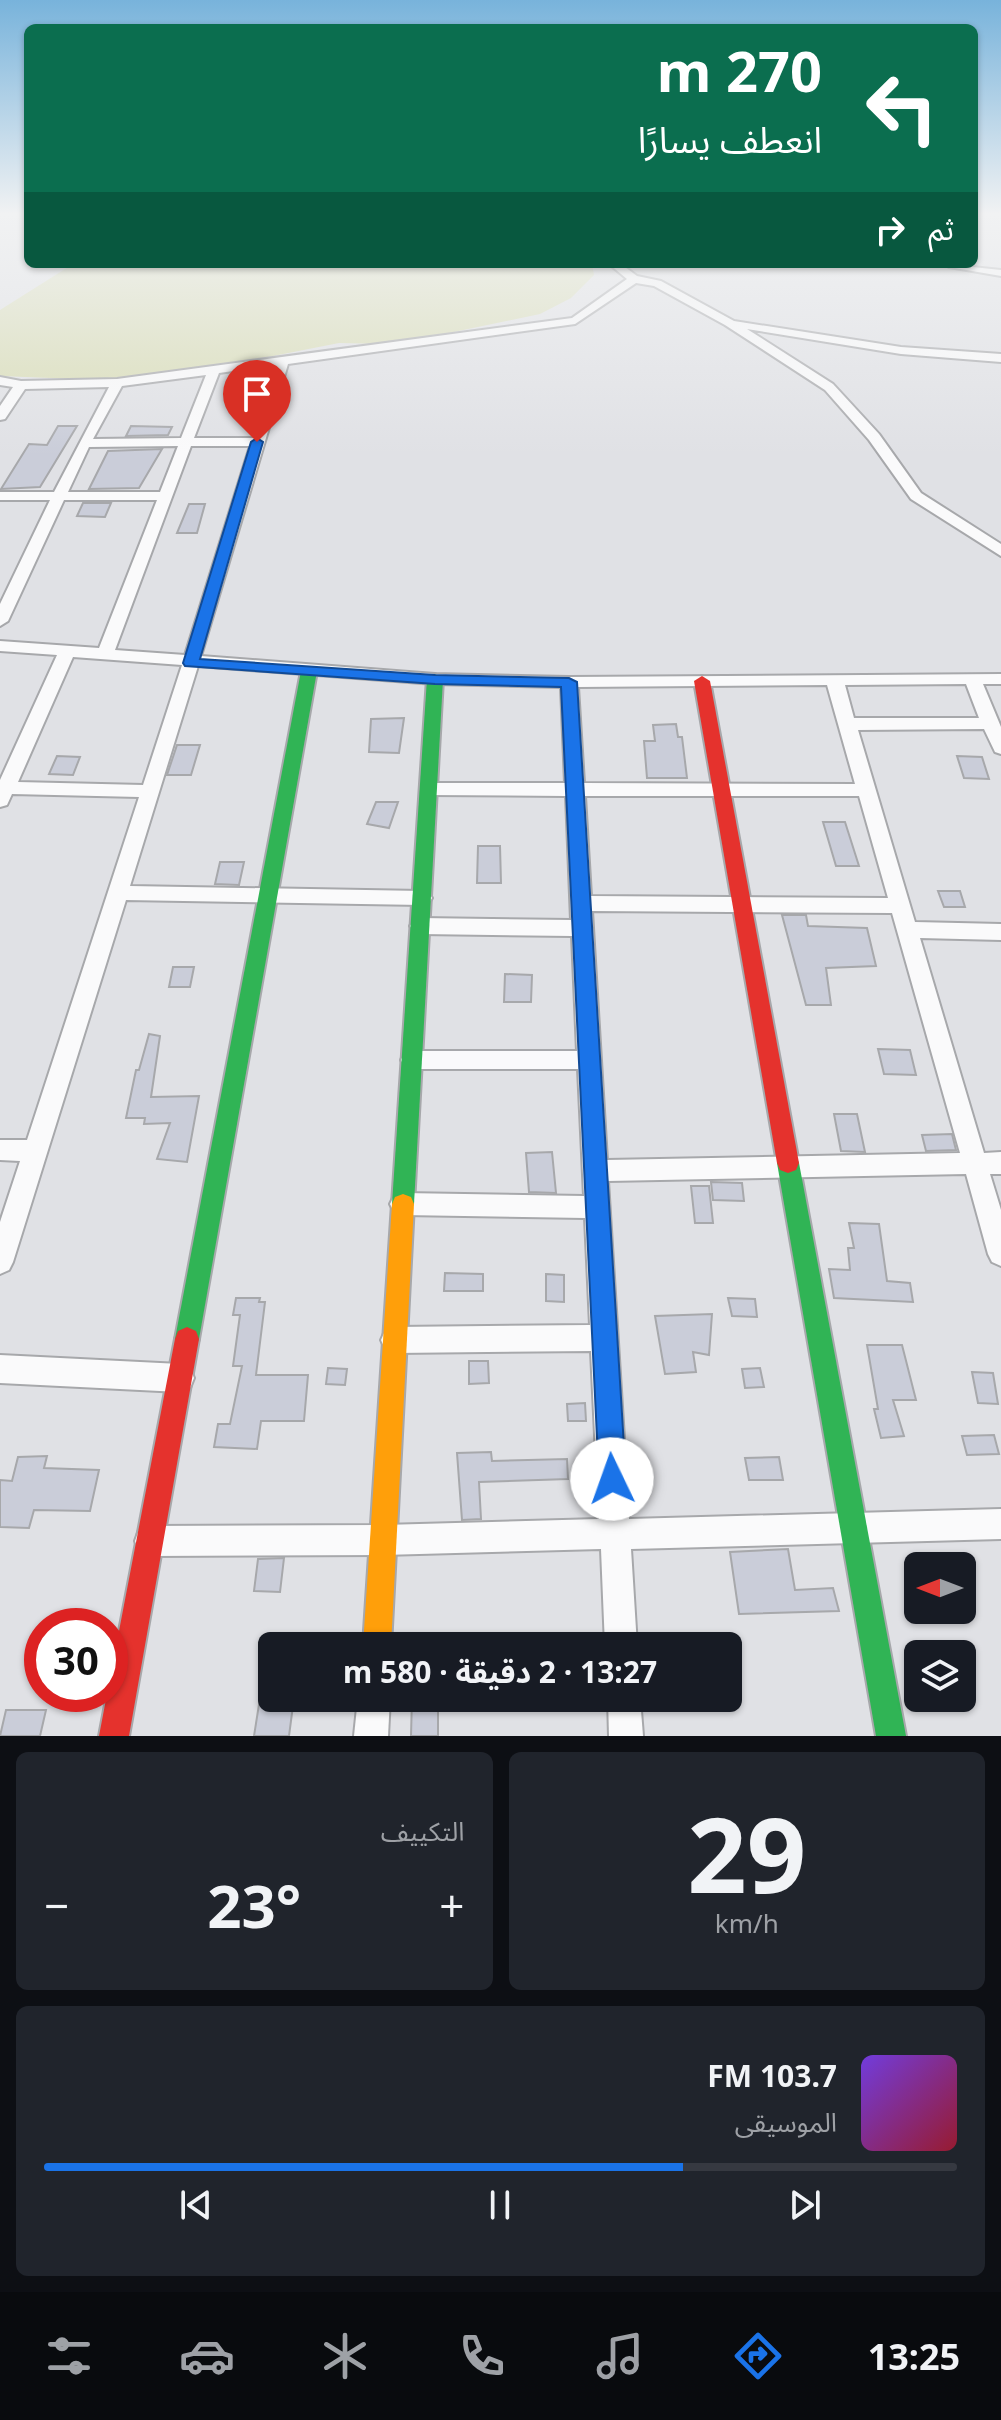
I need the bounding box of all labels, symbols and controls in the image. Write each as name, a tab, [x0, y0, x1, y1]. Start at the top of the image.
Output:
text: 270 m	[657, 32, 822, 108]
icon: left	[850, 56, 954, 160]
text: انعطف يسارًا	[638, 115, 822, 164]
icon: right	[868, 208, 912, 252]
text: ثم	[928, 208, 954, 249]
pin	[223, 360, 291, 442]
icon: arrive	[235, 372, 279, 416]
position arrow	[570, 1437, 654, 1521]
north arrow	[904, 1552, 976, 1624]
map controls	[904, 1552, 976, 1712]
speed limit sign: 30	[24, 1608, 128, 1712]
button: layers	[904, 1640, 976, 1712]
text: 13:27 · 2 دقيقة · 580 m	[343, 1651, 657, 1692]
text: 29	[687, 1782, 806, 1923]
text: التكييف	[381, 1813, 465, 1849]
text: 23°	[207, 1864, 301, 1946]
text: −	[44, 1875, 69, 1935]
text: +	[439, 1875, 465, 1935]
text: km/h	[715, 1905, 779, 1941]
text: 103.7 FM	[707, 2055, 837, 2096]
text: الموسيقى	[735, 2104, 837, 2140]
icon: previous	[174, 2183, 218, 2227]
icon: pause	[478, 2183, 522, 2227]
icon: next	[783, 2183, 827, 2227]
icon: filters	[41, 2328, 97, 2384]
icon: car	[179, 2328, 235, 2384]
icon: climate	[317, 2328, 373, 2384]
icon: phone	[454, 2328, 510, 2384]
icon: music	[592, 2328, 648, 2384]
icon: directions	[730, 2328, 786, 2384]
text: 13:25	[868, 2332, 960, 2381]

